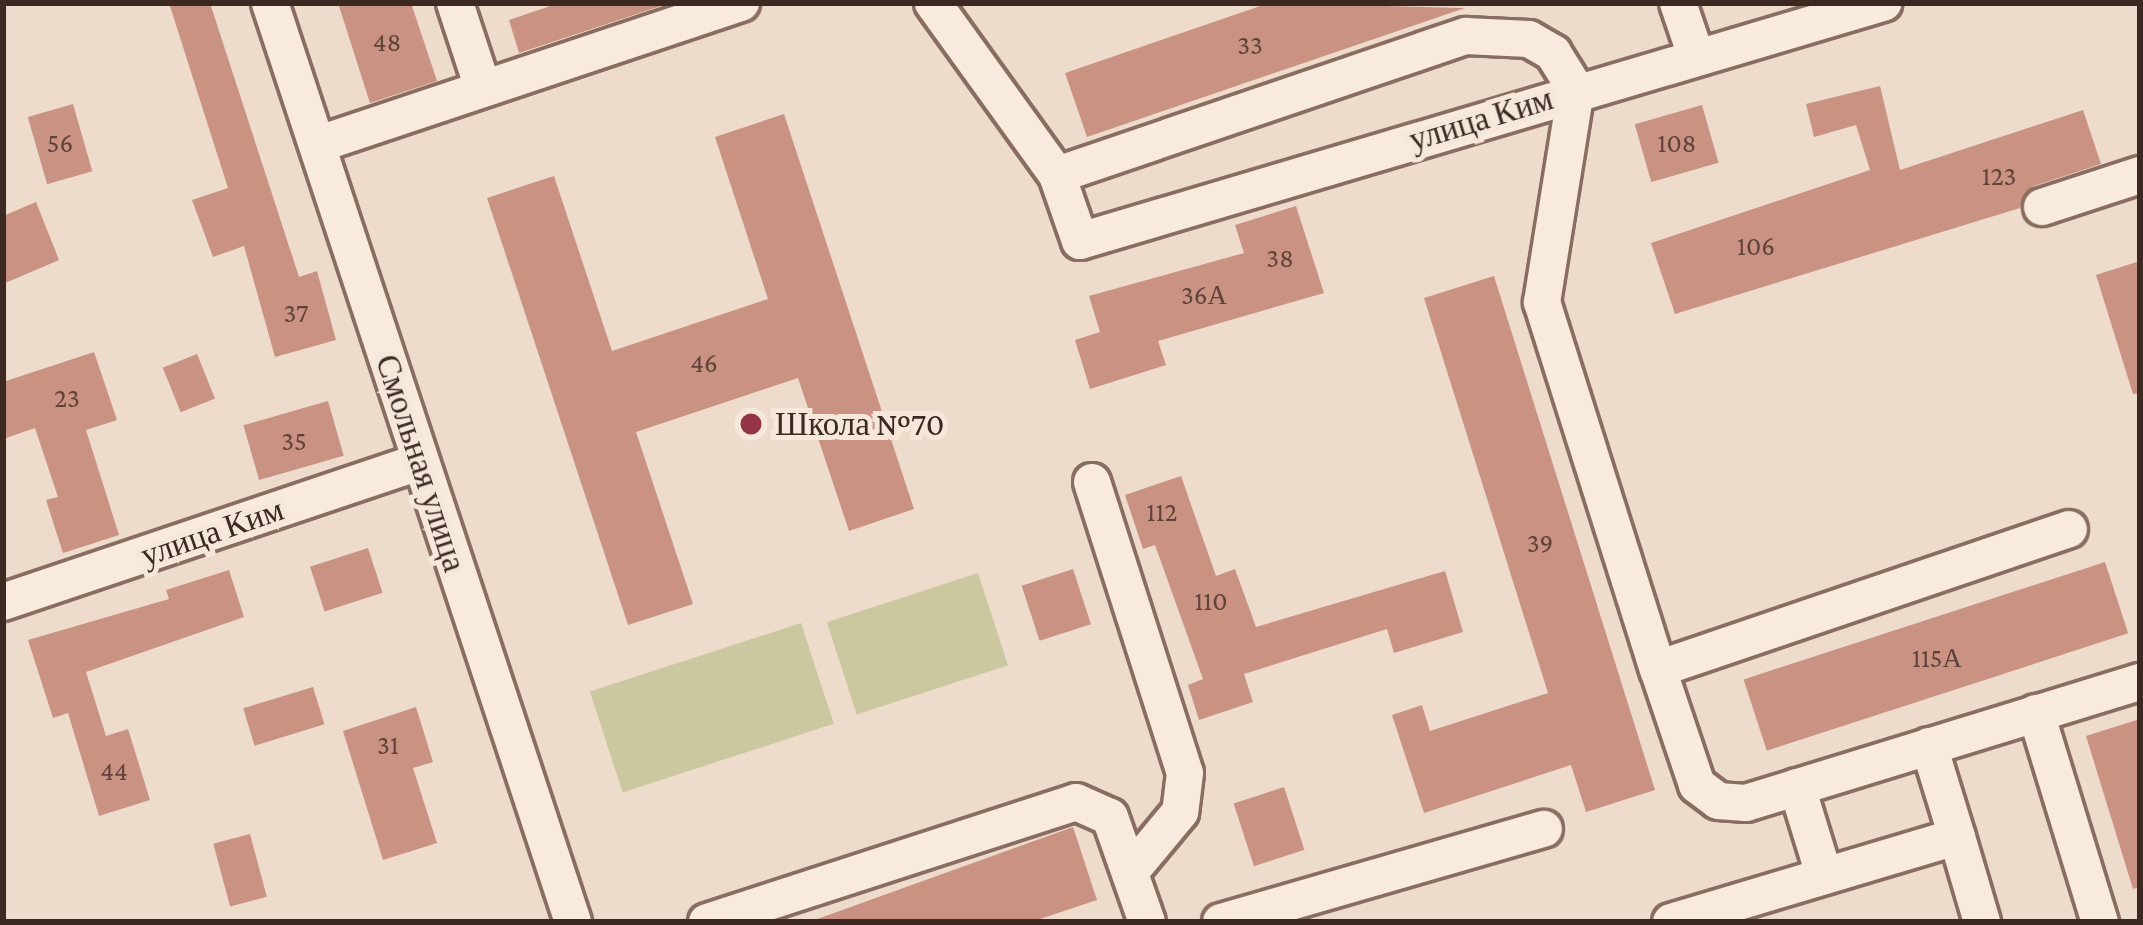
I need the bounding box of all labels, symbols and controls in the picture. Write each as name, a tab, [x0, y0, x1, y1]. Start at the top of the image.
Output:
house number: 48	[373, 27, 401, 59]
house number: 33	[1237, 30, 1263, 62]
street label: улица Ким	[1404, 78, 1558, 160]
house number: 56	[47, 128, 73, 160]
house number: 108	[1658, 128, 1696, 160]
house number: 123	[1982, 161, 2016, 193]
house number: 106	[1737, 231, 1775, 263]
house number: 38	[1266, 243, 1294, 275]
house number: 36А	[1181, 280, 1227, 312]
house number: 37	[284, 298, 308, 330]
house number: 46	[690, 348, 718, 380]
street label: Смольная улица	[367, 350, 475, 576]
house number: 23	[54, 383, 80, 415]
place label: Школа №70	[775, 404, 944, 444]
marker: Школа №70	[738, 411, 764, 437]
house number: 35	[281, 426, 307, 458]
street label: улица Ким	[135, 489, 289, 575]
house number: 112	[1147, 497, 1177, 529]
house number: 39	[1527, 528, 1553, 560]
house number: 110	[1194, 586, 1228, 618]
house number: 115А	[1912, 643, 1962, 675]
house number: 31	[377, 730, 399, 762]
house number: 44	[100, 756, 128, 788]

